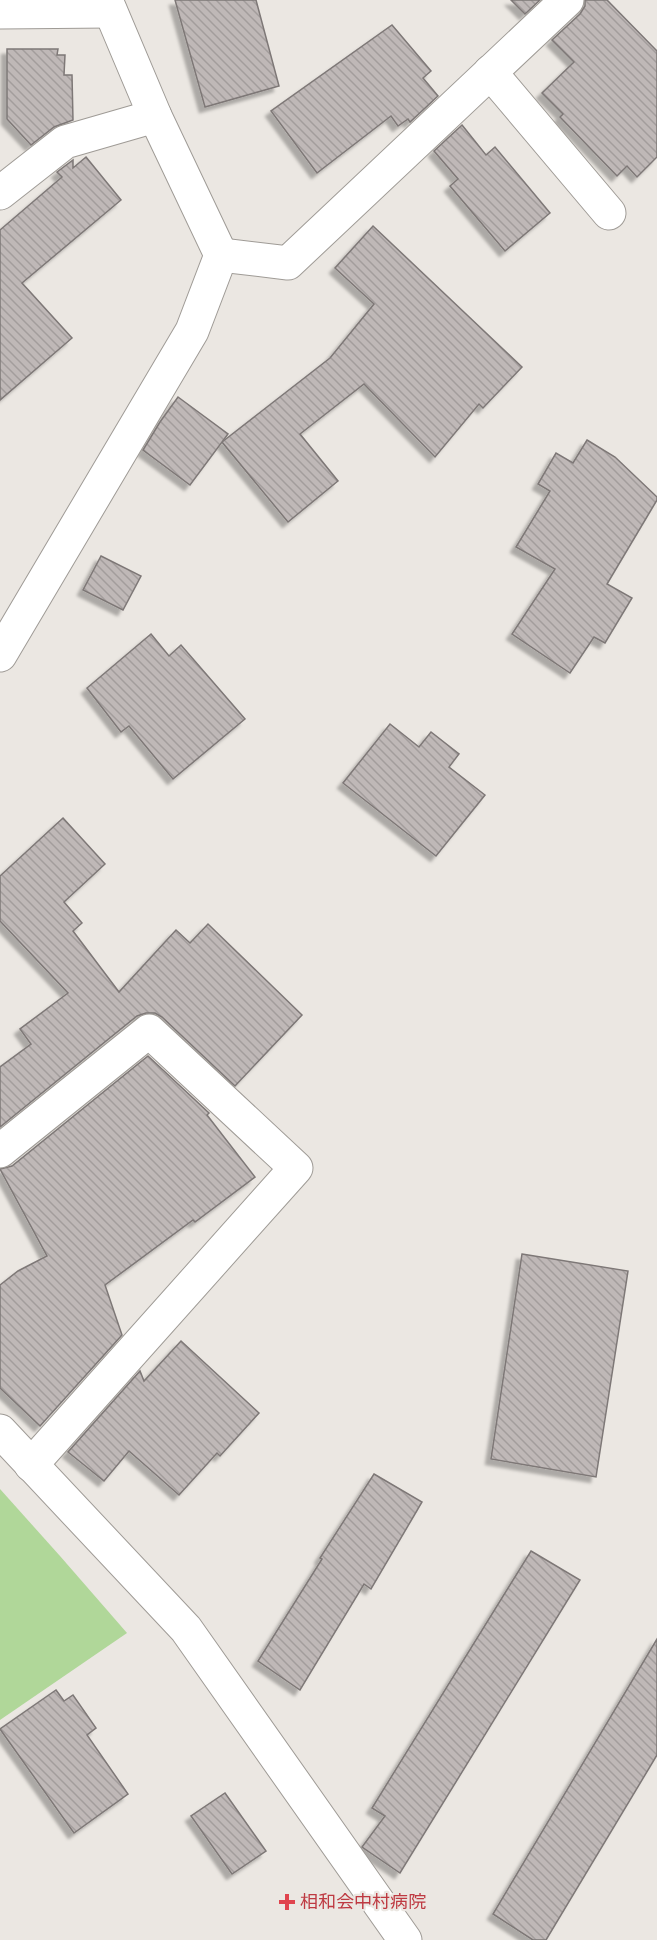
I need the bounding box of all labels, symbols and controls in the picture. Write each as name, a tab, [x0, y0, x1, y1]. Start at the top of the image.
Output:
place label: 相和会中村病院	[300, 1891, 426, 1911]
marker: 相和会中村病院	[278, 1893, 296, 1911]

